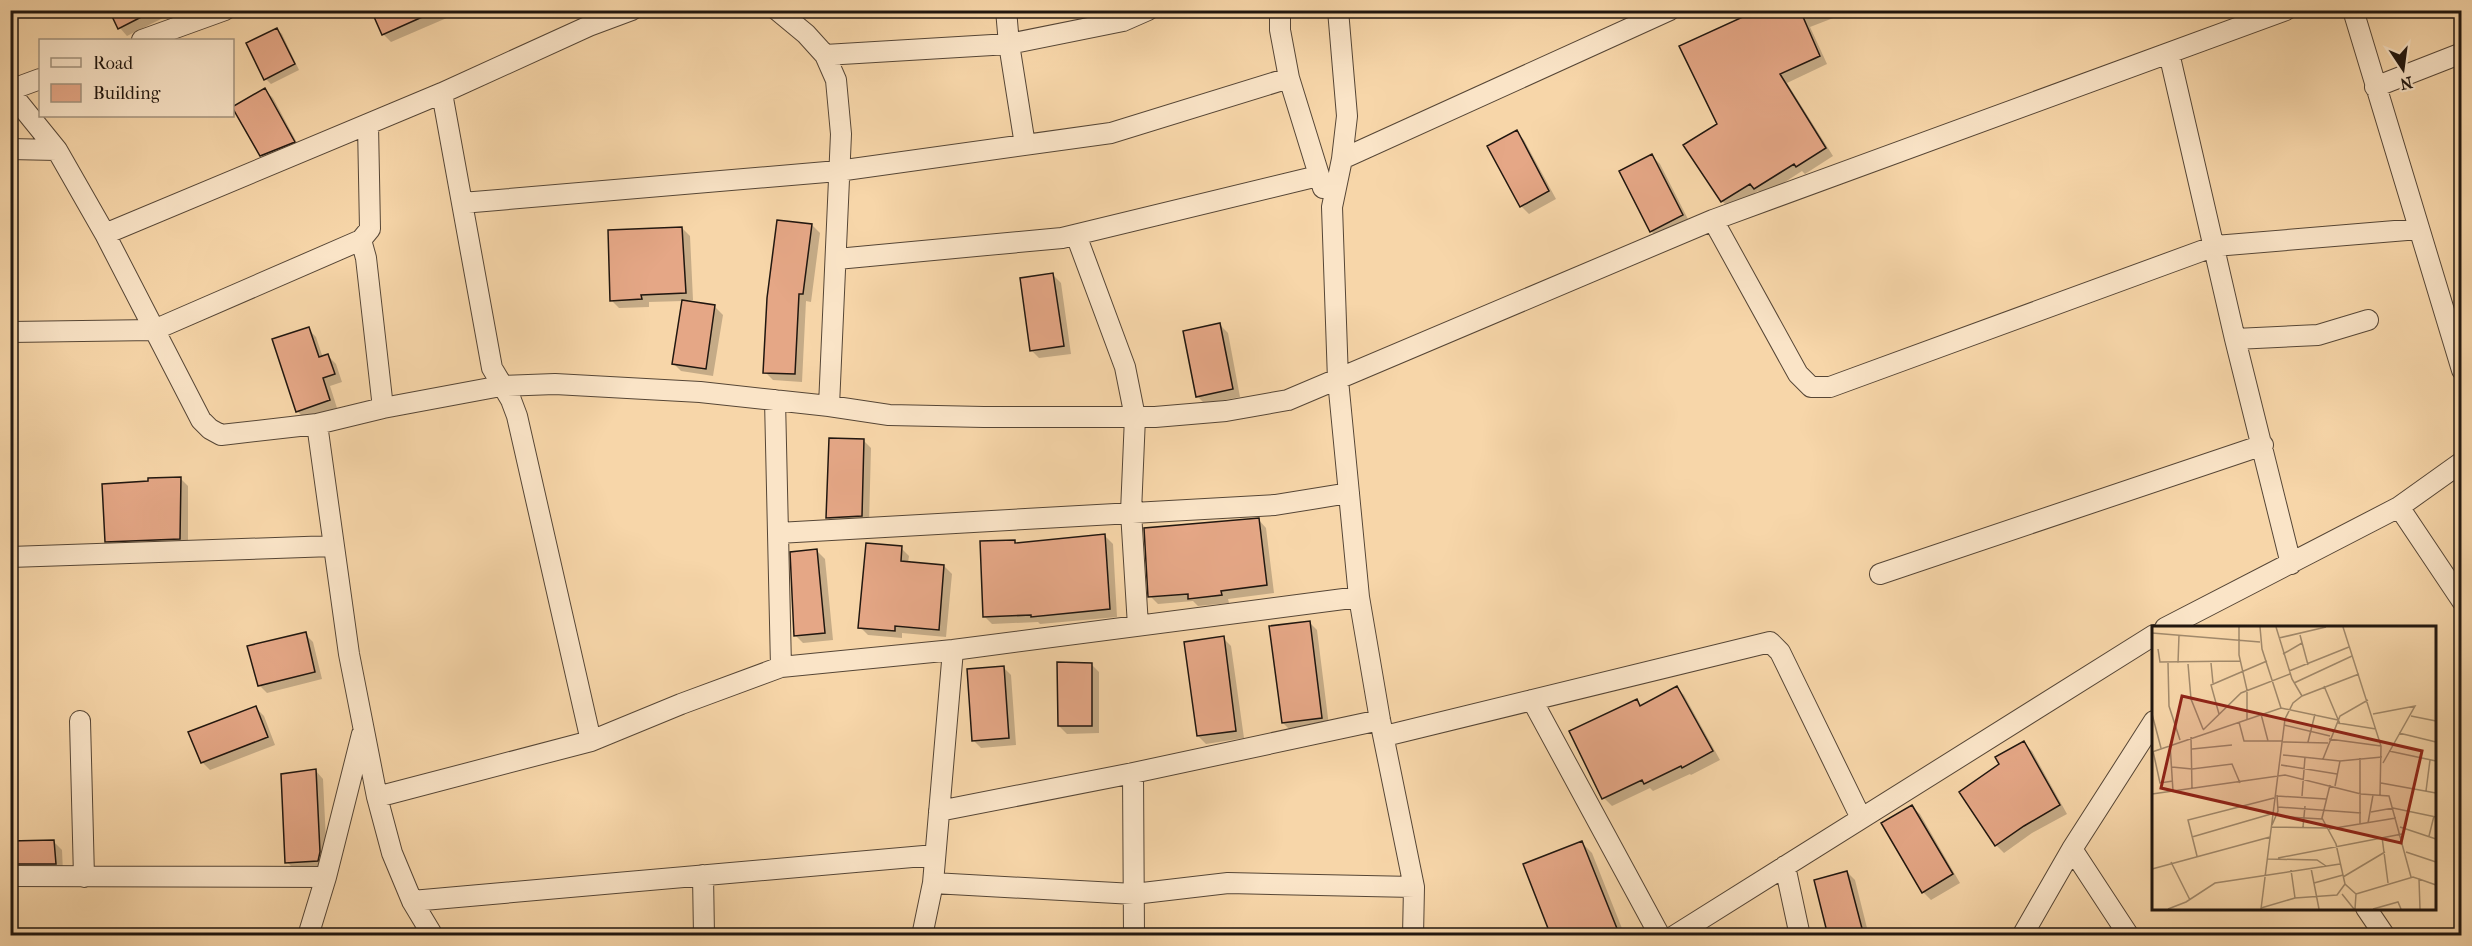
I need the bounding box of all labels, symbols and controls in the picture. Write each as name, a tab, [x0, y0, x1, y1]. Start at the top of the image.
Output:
legend	[39, 39, 234, 117]
north arrow	[2373, 39, 2433, 99]
text: Road	[93, 53, 133, 74]
text: N	[2397, 73, 2414, 94]
text: Building	[93, 83, 161, 104]
inset map	[2152, 626, 2436, 910]

